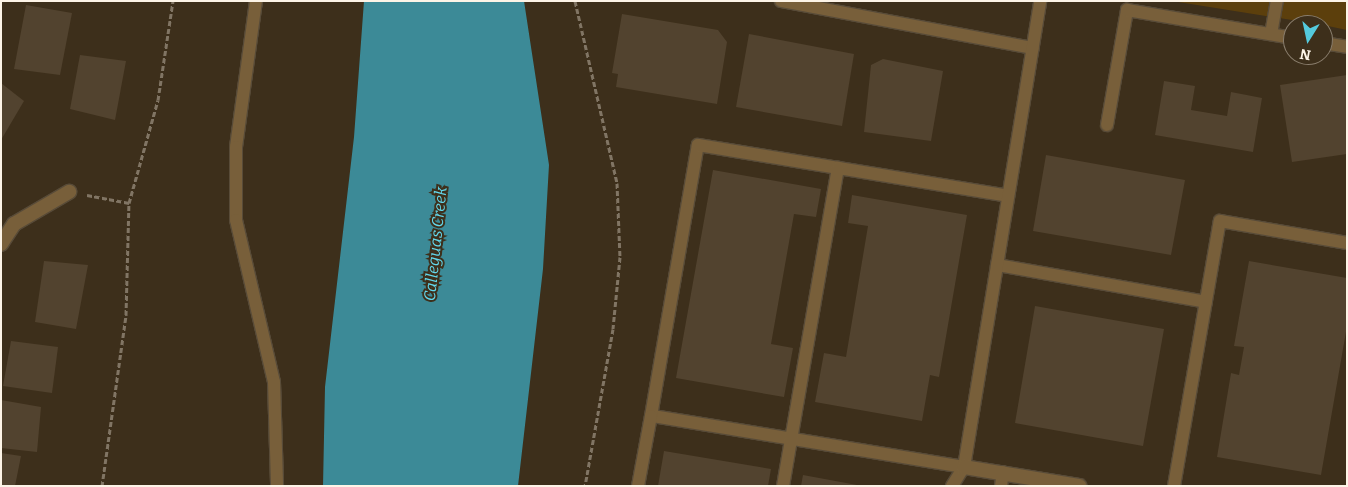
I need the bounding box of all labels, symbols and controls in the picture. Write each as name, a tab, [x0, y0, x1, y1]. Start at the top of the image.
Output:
north arrow	[1283, 15, 1333, 65]
text: N	[1299, 45, 1312, 64]
water label: Calleguas Creek	[420, 186, 452, 302]

